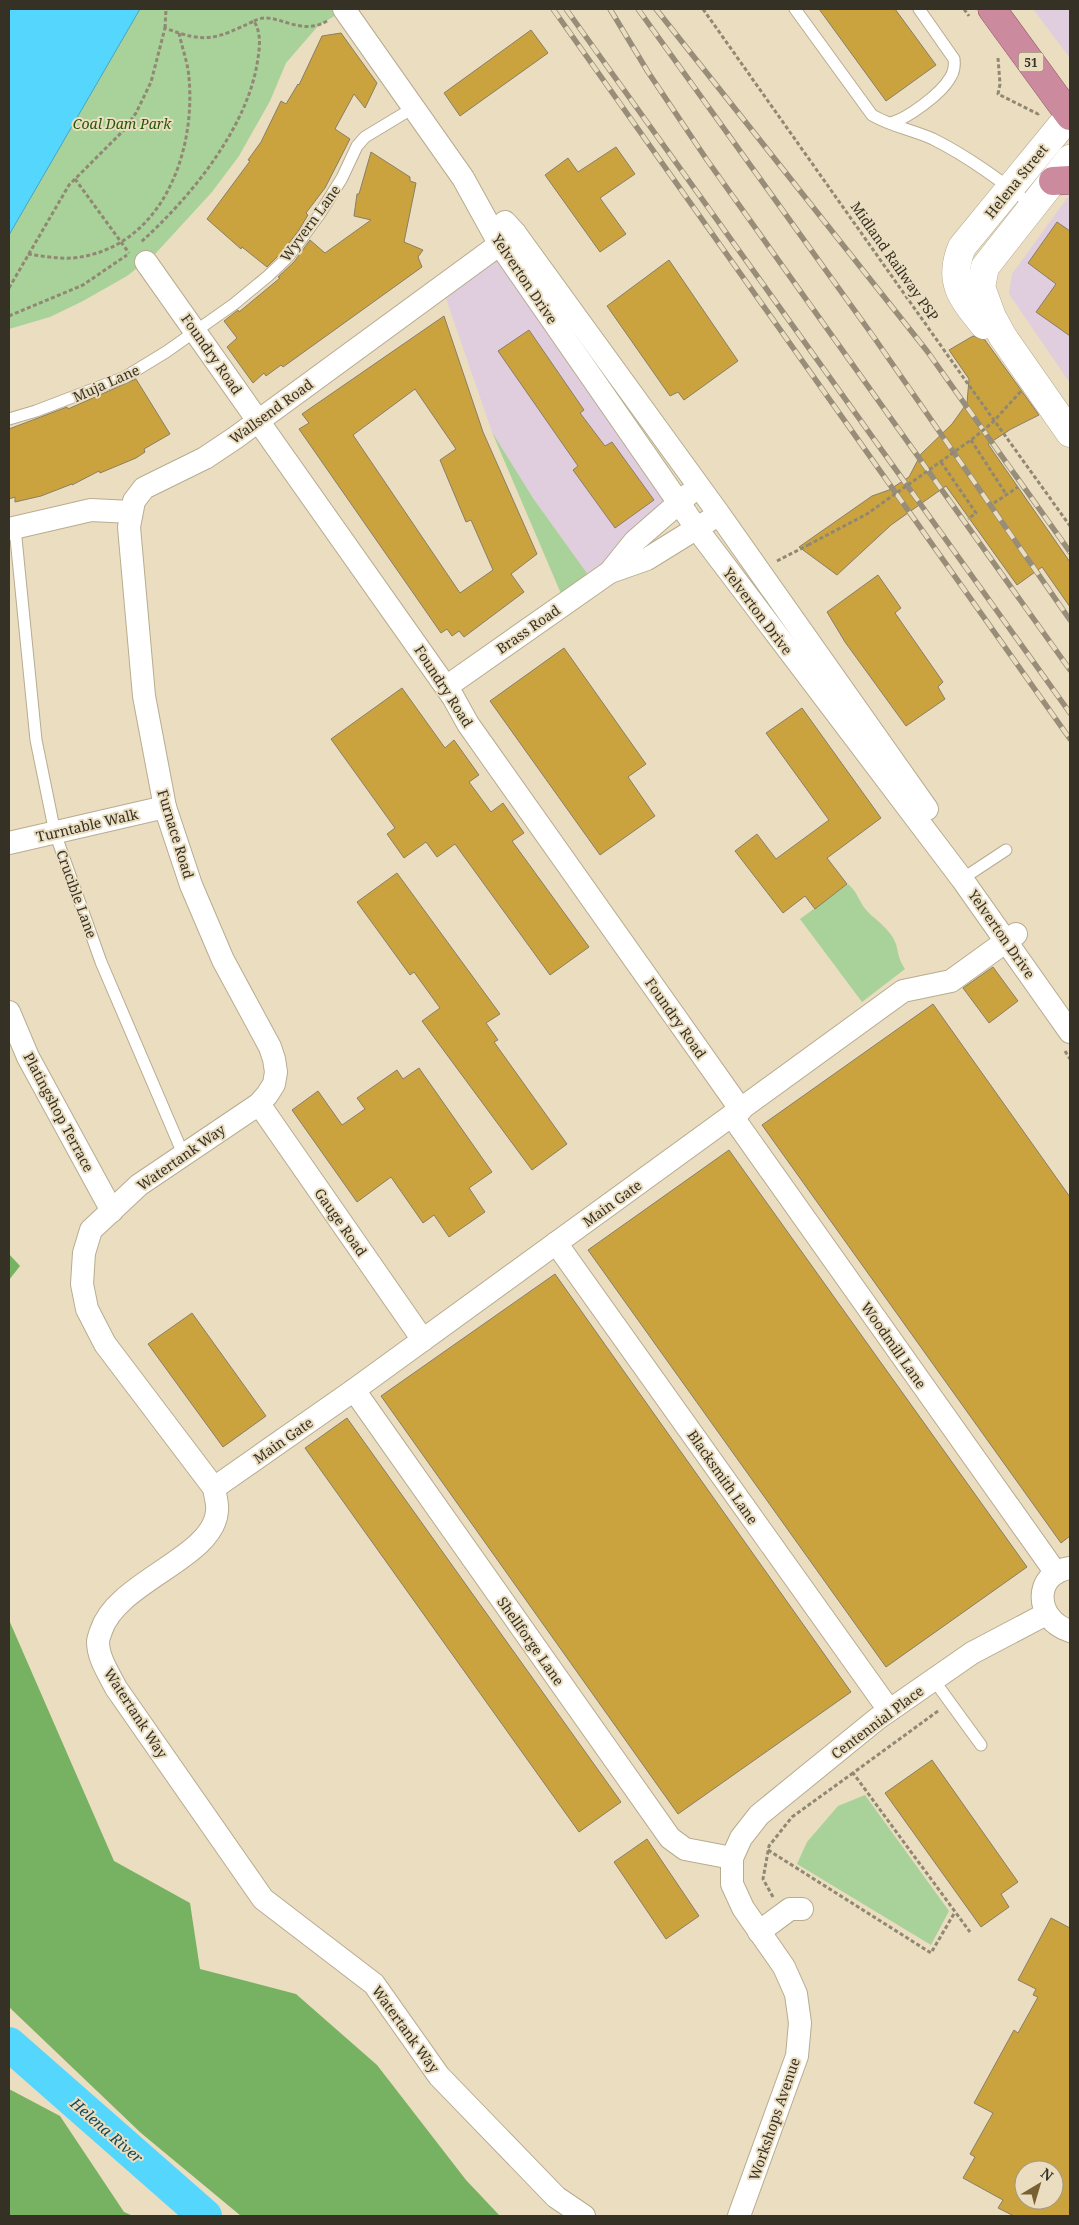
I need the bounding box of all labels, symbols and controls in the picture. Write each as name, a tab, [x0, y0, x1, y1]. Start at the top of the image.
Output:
road number: 51	[1018, 52, 1044, 72]
park label: Coal Dam Park	[73, 114, 172, 133]
street label: Helena Street	[980, 140, 1052, 222]
street label: Wyvern Lane	[276, 181, 344, 265]
street label: Midland Railway PSP	[847, 198, 943, 324]
street label: Yelverton Drive	[487, 230, 562, 328]
street label: Foundry Road	[177, 310, 247, 398]
street label: Muja Lane	[70, 360, 142, 406]
street label: Wallsend Road	[225, 374, 317, 448]
street label: Yelverton Drive	[718, 563, 797, 658]
street label: Brass Road	[492, 600, 564, 658]
street label: Foundry Road	[410, 641, 478, 731]
street label: Furnace Road	[153, 787, 199, 881]
street label: Turntable Walk	[34, 804, 141, 846]
street label: Crucible Lane	[52, 847, 102, 941]
street label: Yelverton Drive	[964, 885, 1040, 982]
street label: Foundry Road	[641, 974, 711, 1062]
street label: Platingshop Terrace	[19, 1049, 99, 1175]
street label: Watertank Way	[133, 1120, 229, 1194]
street label: Main Gate	[579, 1175, 645, 1231]
street label: Gauge Road	[311, 1184, 372, 1260]
street label: Woodmill Lane	[857, 1298, 931, 1392]
street label: Main Gate	[250, 1413, 316, 1467]
street label: Blacksmith Lane	[683, 1426, 763, 1528]
street label: Shellforge Lane	[493, 1593, 569, 1689]
street label: Watertank Way	[100, 1664, 172, 1762]
street label: Centennial Place	[827, 1681, 927, 1763]
street label: Watertank Way	[368, 1982, 444, 2076]
street label: Workshops Avenue	[744, 2055, 804, 2183]
water label: Helena River	[66, 2092, 148, 2168]
north arrow	[1014, 2160, 1064, 2210]
text: N	[1037, 2163, 1058, 2185]

